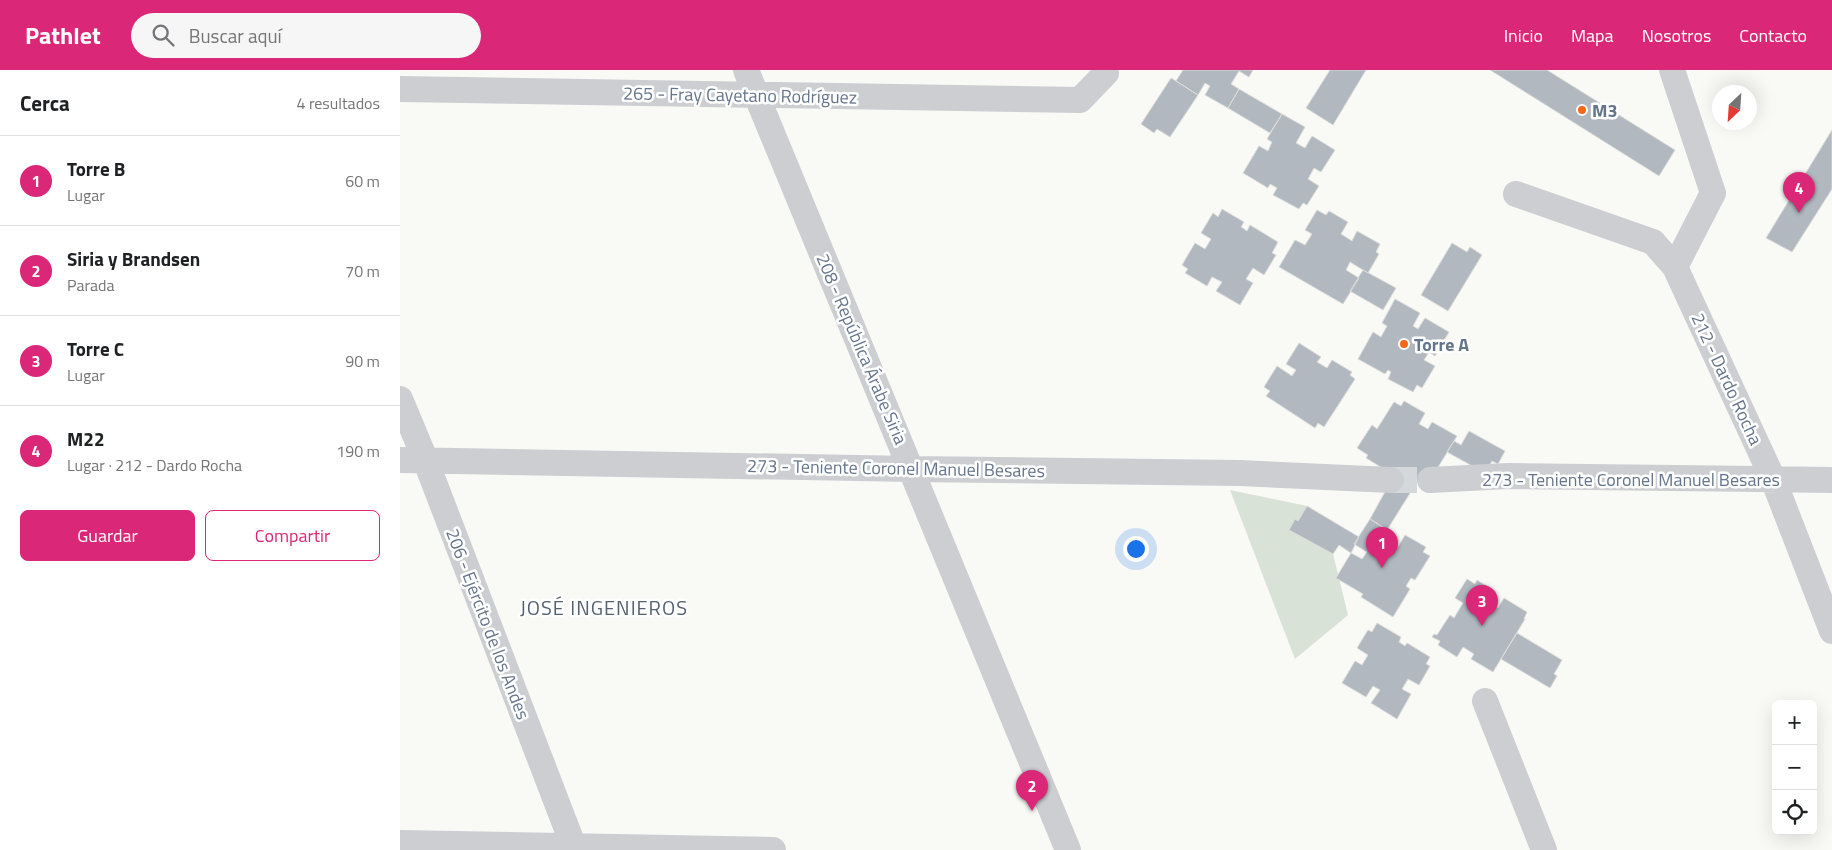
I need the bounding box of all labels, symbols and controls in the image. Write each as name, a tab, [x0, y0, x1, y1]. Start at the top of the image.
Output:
search box	[131, 13, 481, 58]
text: Pathlet	[25, 17, 101, 53]
icon: search	[149, 21, 177, 49]
text: Buscar aquí	[189, 21, 282, 50]
text: Inicio	[1504, 22, 1543, 49]
text: Mapa	[1571, 22, 1614, 49]
text: Nosotros	[1642, 22, 1711, 49]
text: Contacto	[1739, 22, 1807, 49]
street label: 265 - Fray Cayetano Rodríguez	[623, 79, 857, 111]
north arrow	[1712, 85, 1757, 130]
text: Cerca	[20, 87, 70, 119]
text: 4 resultados	[296, 91, 380, 115]
place label: M3	[1592, 97, 1618, 124]
marker: M3	[1576, 104, 1588, 116]
text: Torre B	[67, 154, 125, 183]
text: 1	[32, 169, 40, 193]
text: 60 m	[345, 169, 380, 193]
pin: 4	[1783, 172, 1815, 213]
text: Lugar	[67, 183, 105, 207]
text: Siria y Brandsen	[67, 244, 200, 273]
street label: 208 - República Árabe Siria	[810, 249, 914, 449]
text: 2	[32, 259, 40, 283]
text: 70 m	[345, 259, 380, 283]
text: Parada	[67, 273, 114, 297]
street label: 212 - Dardo Rocha	[1685, 309, 1769, 449]
place label: Torre A	[1414, 331, 1469, 358]
text: Torre C	[67, 334, 124, 363]
marker: Torre A	[1398, 338, 1410, 350]
text: 3	[32, 349, 40, 373]
text: 90 m	[345, 349, 380, 373]
text: Lugar	[67, 363, 105, 387]
text: M22	[67, 424, 105, 453]
text: 4	[32, 439, 40, 463]
text: 190 m	[336, 439, 380, 463]
street label: 273 - Teniente Coronel Manuel Besares	[747, 452, 1045, 484]
text: Lugar · 212 - Dardo Rocha	[67, 453, 242, 477]
street label: 273 - Teniente Coronel Manuel Besares	[1482, 466, 1780, 493]
button: Guardar	[20, 510, 195, 561]
button: Compartir	[205, 510, 380, 561]
street label: 206 - Ejército de los Andes	[439, 525, 537, 723]
pin: 1	[1366, 527, 1398, 568]
your location	[1123, 536, 1149, 562]
pin: 3	[1466, 585, 1498, 626]
district label: JOSÉ INGENIEROS	[520, 592, 688, 623]
map controls	[1772, 700, 1817, 835]
button: +	[1772, 700, 1817, 745]
button: −	[1772, 745, 1817, 790]
pin: 2	[1016, 770, 1048, 811]
button: locate	[1772, 790, 1817, 835]

